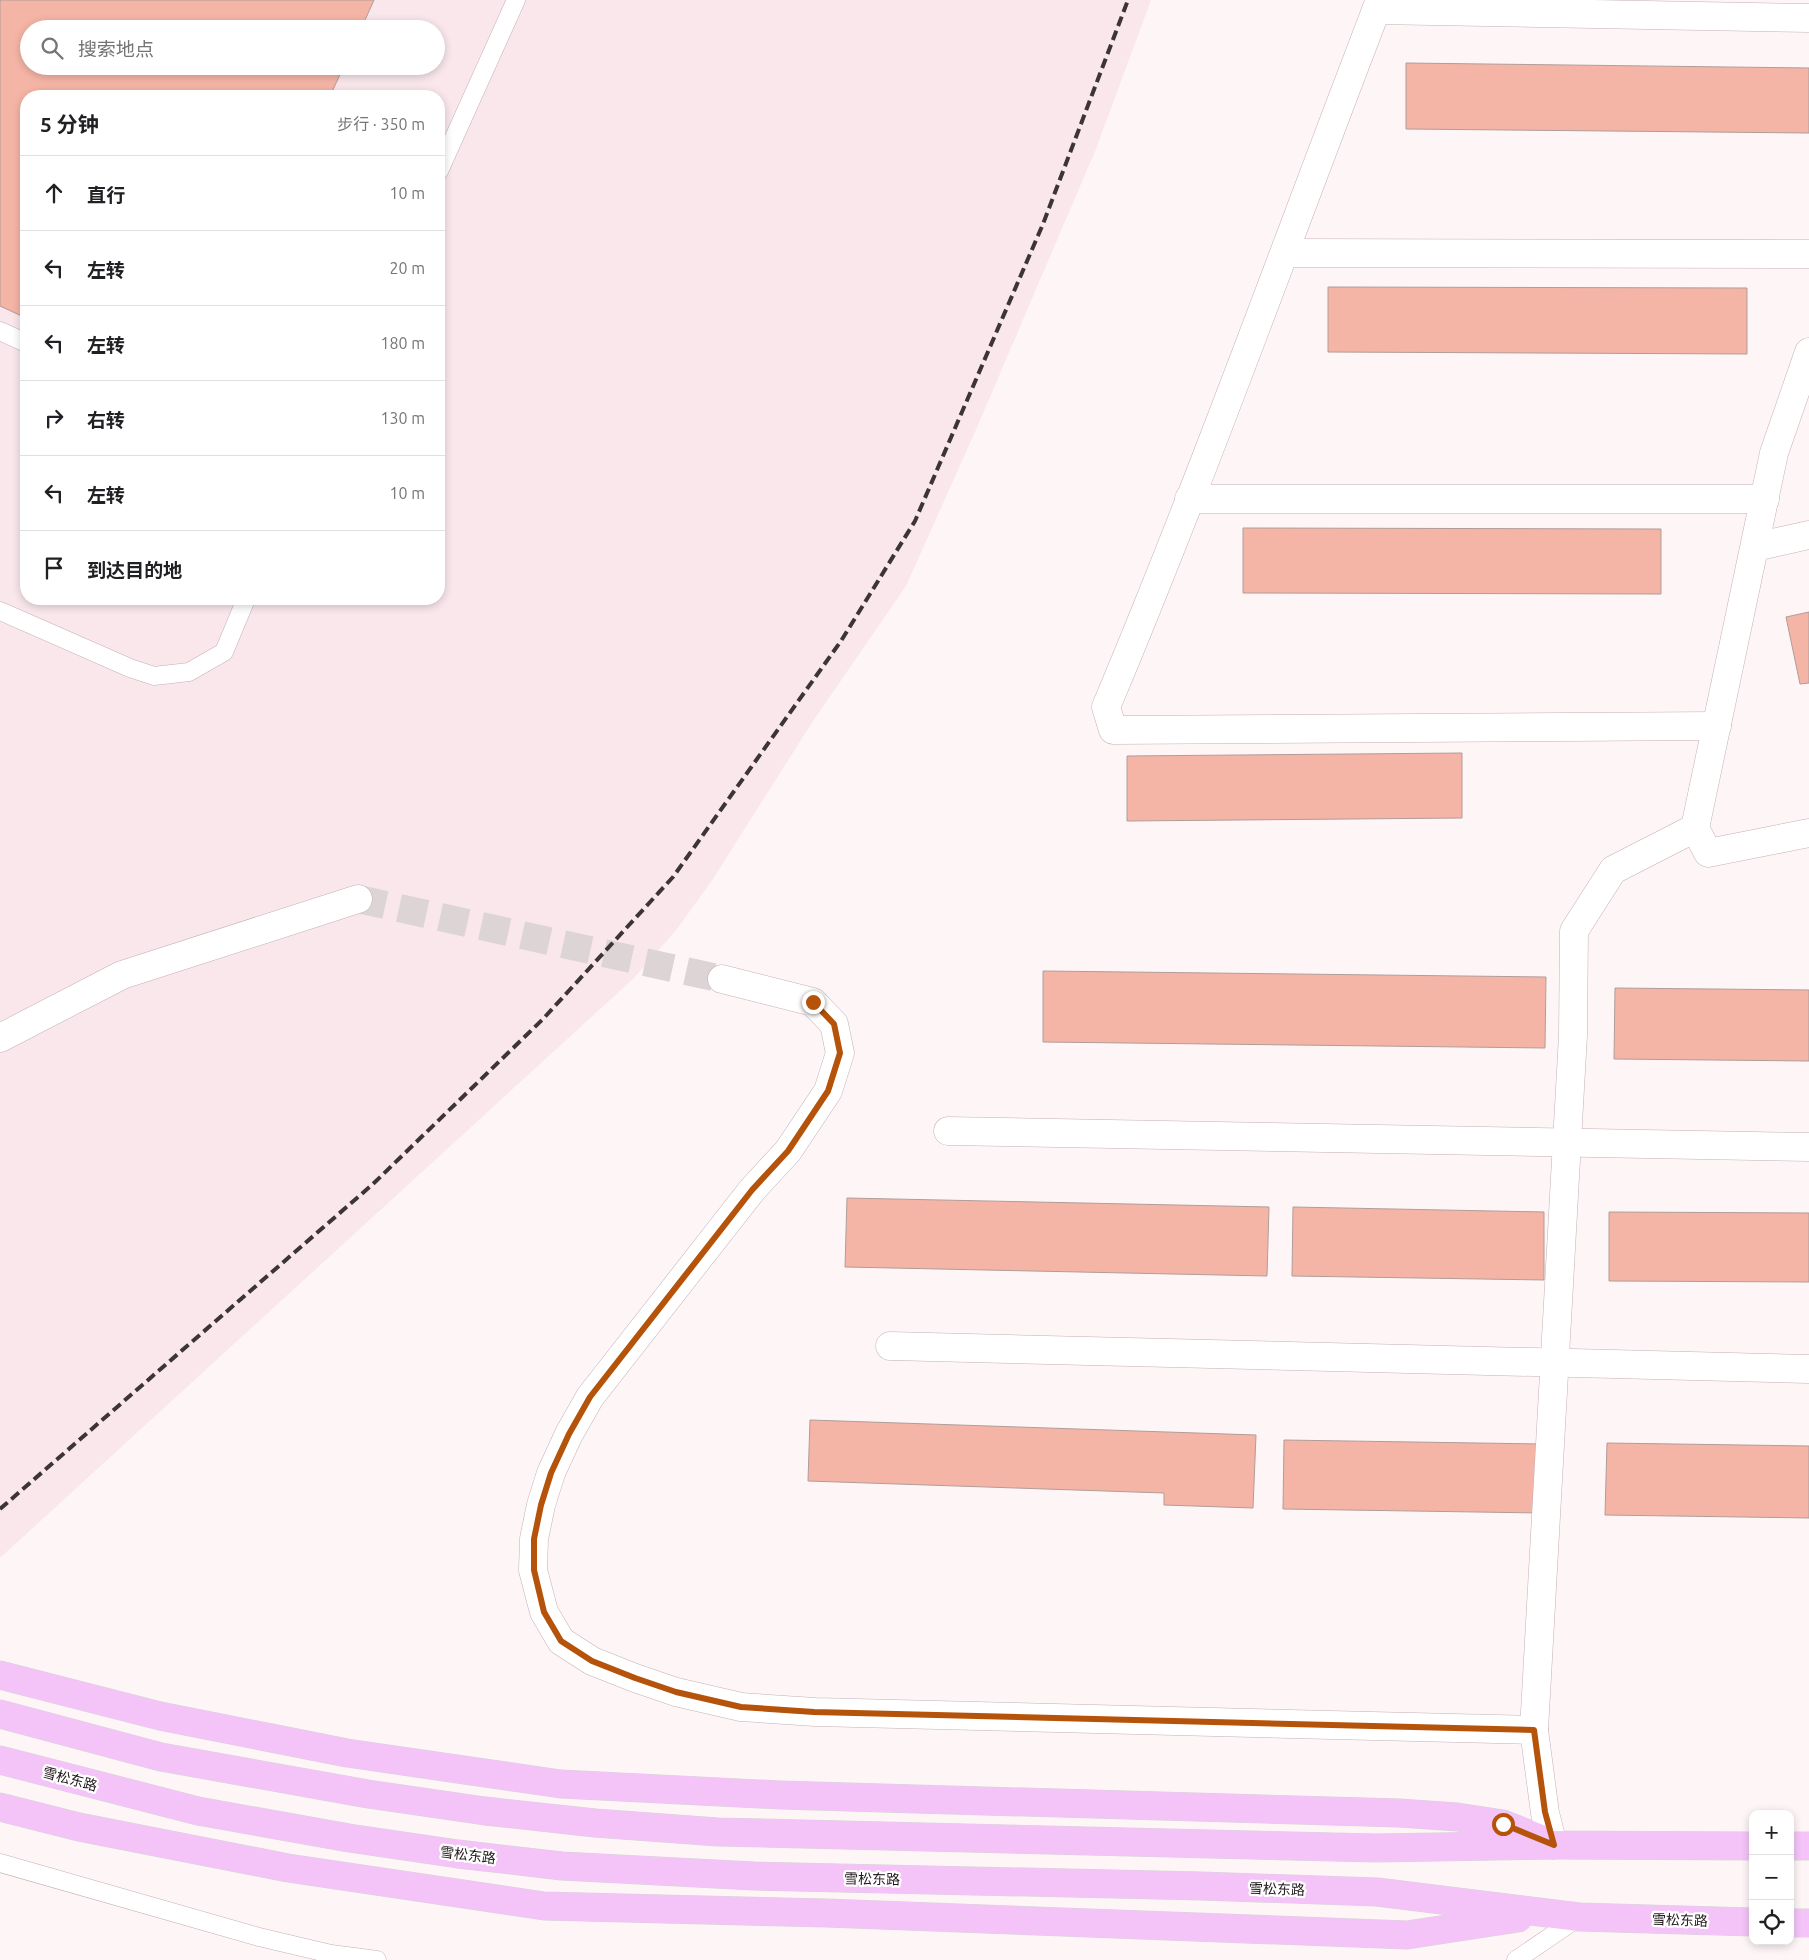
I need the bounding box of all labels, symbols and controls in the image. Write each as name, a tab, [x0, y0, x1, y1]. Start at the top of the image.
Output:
search box	[20, 20, 445, 75]
icon: search	[38, 34, 66, 62]
text: 搜索地点	[78, 38, 154, 60]
text: 5 分钟	[40, 112, 99, 136]
text: 步行 · 350 m	[337, 115, 425, 133]
icon: ahead	[40, 179, 68, 207]
text: 直行	[87, 184, 125, 206]
text: 10 m	[389, 184, 425, 202]
icon: left	[40, 254, 68, 282]
text: 左转	[87, 259, 125, 281]
text: 20 m	[389, 259, 425, 277]
icon: left	[40, 329, 68, 357]
text: 左转	[87, 334, 125, 356]
text: 180 m	[380, 334, 425, 352]
icon: right	[40, 404, 68, 432]
text: 右转	[87, 409, 125, 431]
text: 130 m	[380, 409, 425, 427]
icon: left	[40, 479, 68, 507]
text: 左转	[87, 484, 125, 506]
text: 10 m	[389, 484, 425, 502]
icon: arrive	[40, 554, 68, 582]
text: 到达目的地	[87, 559, 182, 581]
route end	[802, 991, 825, 1014]
street label: 雪松东路	[41, 1764, 99, 1794]
map controls	[1749, 1810, 1794, 1945]
button: +	[1749, 1810, 1794, 1855]
route start	[1492, 1813, 1515, 1836]
street label: 雪松东路	[439, 1844, 497, 1866]
button: −	[1749, 1855, 1794, 1900]
street label: 雪松东路	[844, 1871, 900, 1887]
street label: 雪松东路	[1249, 1880, 1305, 1898]
button: locate	[1749, 1900, 1794, 1945]
street label: 雪松东路	[1652, 1911, 1708, 1929]

